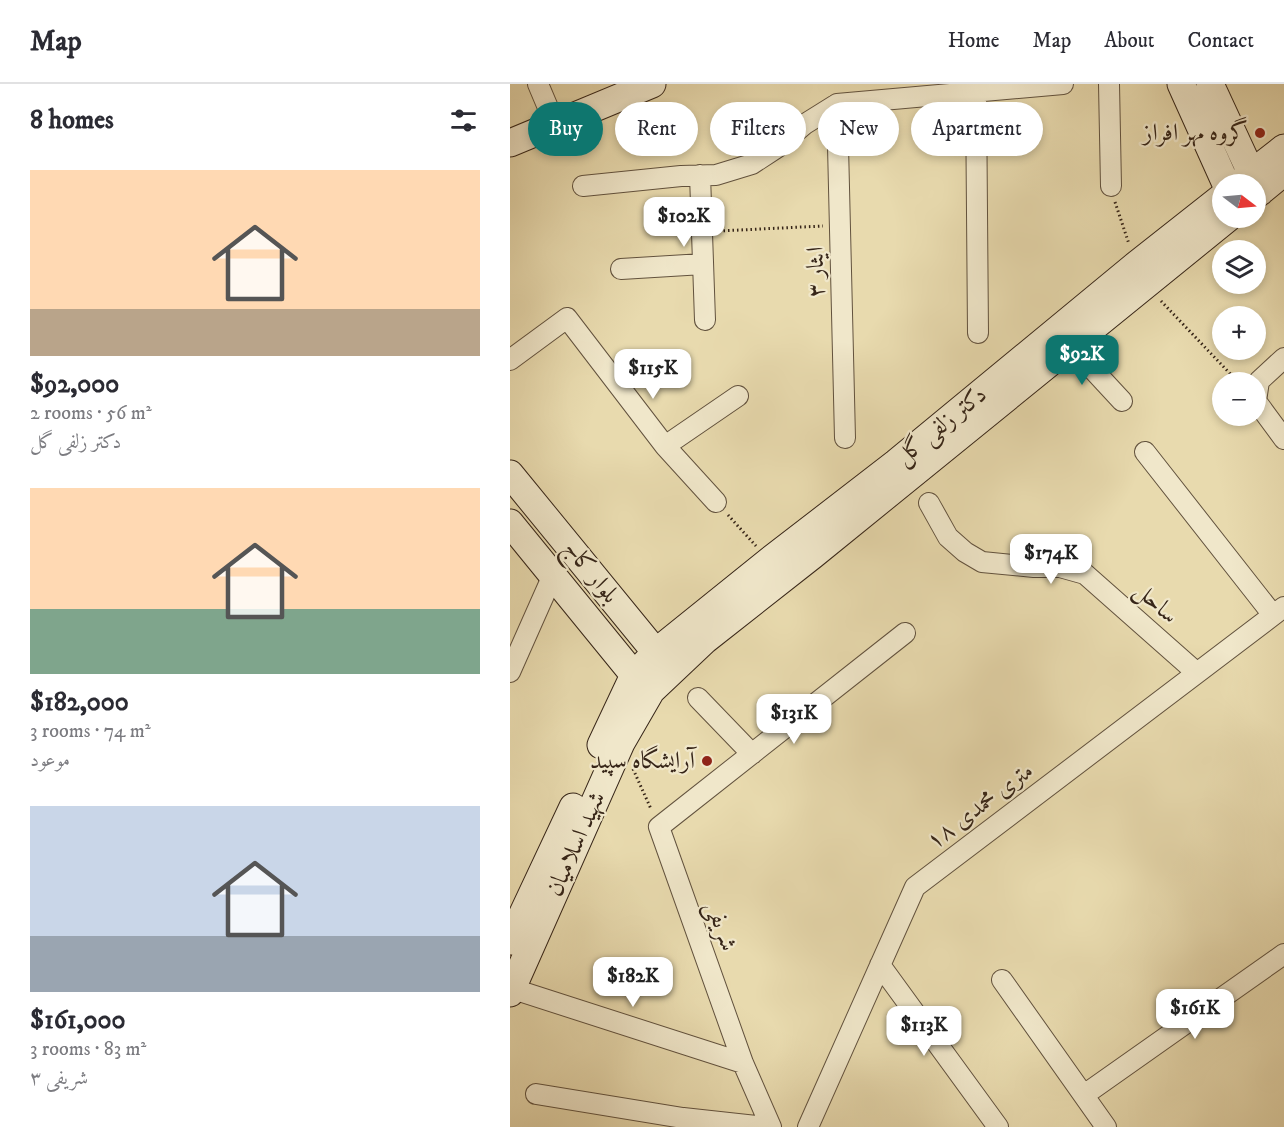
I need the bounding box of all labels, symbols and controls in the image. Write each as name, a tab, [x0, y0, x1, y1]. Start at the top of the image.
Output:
text: Map	[30, 24, 82, 59]
text: Home	[948, 28, 1000, 54]
text: Map	[1033, 28, 1071, 54]
text: About	[1104, 28, 1155, 54]
text: Contact	[1188, 28, 1254, 54]
chip: Buy	[528, 102, 603, 156]
chip: Rent	[615, 102, 698, 156]
chip: Filters	[710, 102, 806, 156]
chip: New	[818, 102, 899, 156]
chip: Apartment	[911, 102, 1043, 156]
text: 8 homes	[30, 104, 114, 137]
icon: filters	[447, 104, 480, 137]
place label: گروه مهر افراز	[1141, 116, 1248, 148]
marker: گروه مهر افراز	[1253, 126, 1267, 140]
north arrow	[1212, 174, 1266, 228]
map controls	[1212, 174, 1266, 426]
pin: $102K	[642, 197, 726, 248]
text: $102K	[658, 204, 710, 229]
icon: home	[201, 209, 309, 317]
button: layers	[1212, 240, 1266, 294]
street label: ایثار ۳	[801, 246, 831, 298]
button: +	[1212, 306, 1266, 360]
pin: $92K	[1046, 335, 1118, 386]
text: $92K	[1060, 342, 1104, 367]
pin: $115K	[611, 349, 695, 400]
text: $115K	[628, 356, 678, 381]
text: $92,000	[30, 368, 119, 401]
button: −	[1212, 372, 1266, 426]
street label: دکتر زلفی گل	[888, 379, 994, 473]
text: 2 rooms · 56 m²	[30, 401, 152, 426]
text: دکتر زلفی گل	[30, 430, 121, 455]
icon: home	[201, 527, 309, 635]
street label: بلوار کاج	[553, 534, 626, 613]
pin: $174K	[1009, 534, 1093, 585]
text: $174K	[1024, 541, 1078, 566]
street label: ساحل	[1127, 575, 1184, 631]
text: $182,000	[30, 686, 129, 719]
pin: $131K	[752, 694, 836, 745]
text: $131K	[770, 701, 818, 726]
text: 3 rooms · 74 m²	[30, 719, 151, 744]
place label: آرایشگاه سپید	[590, 745, 698, 777]
text: موعود	[30, 748, 70, 773]
marker: آرایشگاه سپید	[700, 754, 714, 768]
street label: ۱۸ متری محمدی	[921, 756, 1039, 856]
street label: شهید اسلامیان	[540, 787, 612, 901]
icon: home	[201, 845, 309, 953]
street label: شریفی	[697, 897, 744, 955]
pin: $182K	[591, 957, 675, 1008]
text: $182K	[607, 964, 659, 989]
pin: $161K	[1153, 989, 1237, 1040]
text: $161K	[1170, 996, 1220, 1021]
text: $161,000	[30, 1004, 126, 1037]
pin: $113K	[882, 1006, 966, 1057]
text: $113K	[900, 1013, 948, 1038]
text: 3 rooms · 83 m²	[30, 1037, 146, 1062]
text: شریفی ۳	[30, 1066, 88, 1091]

